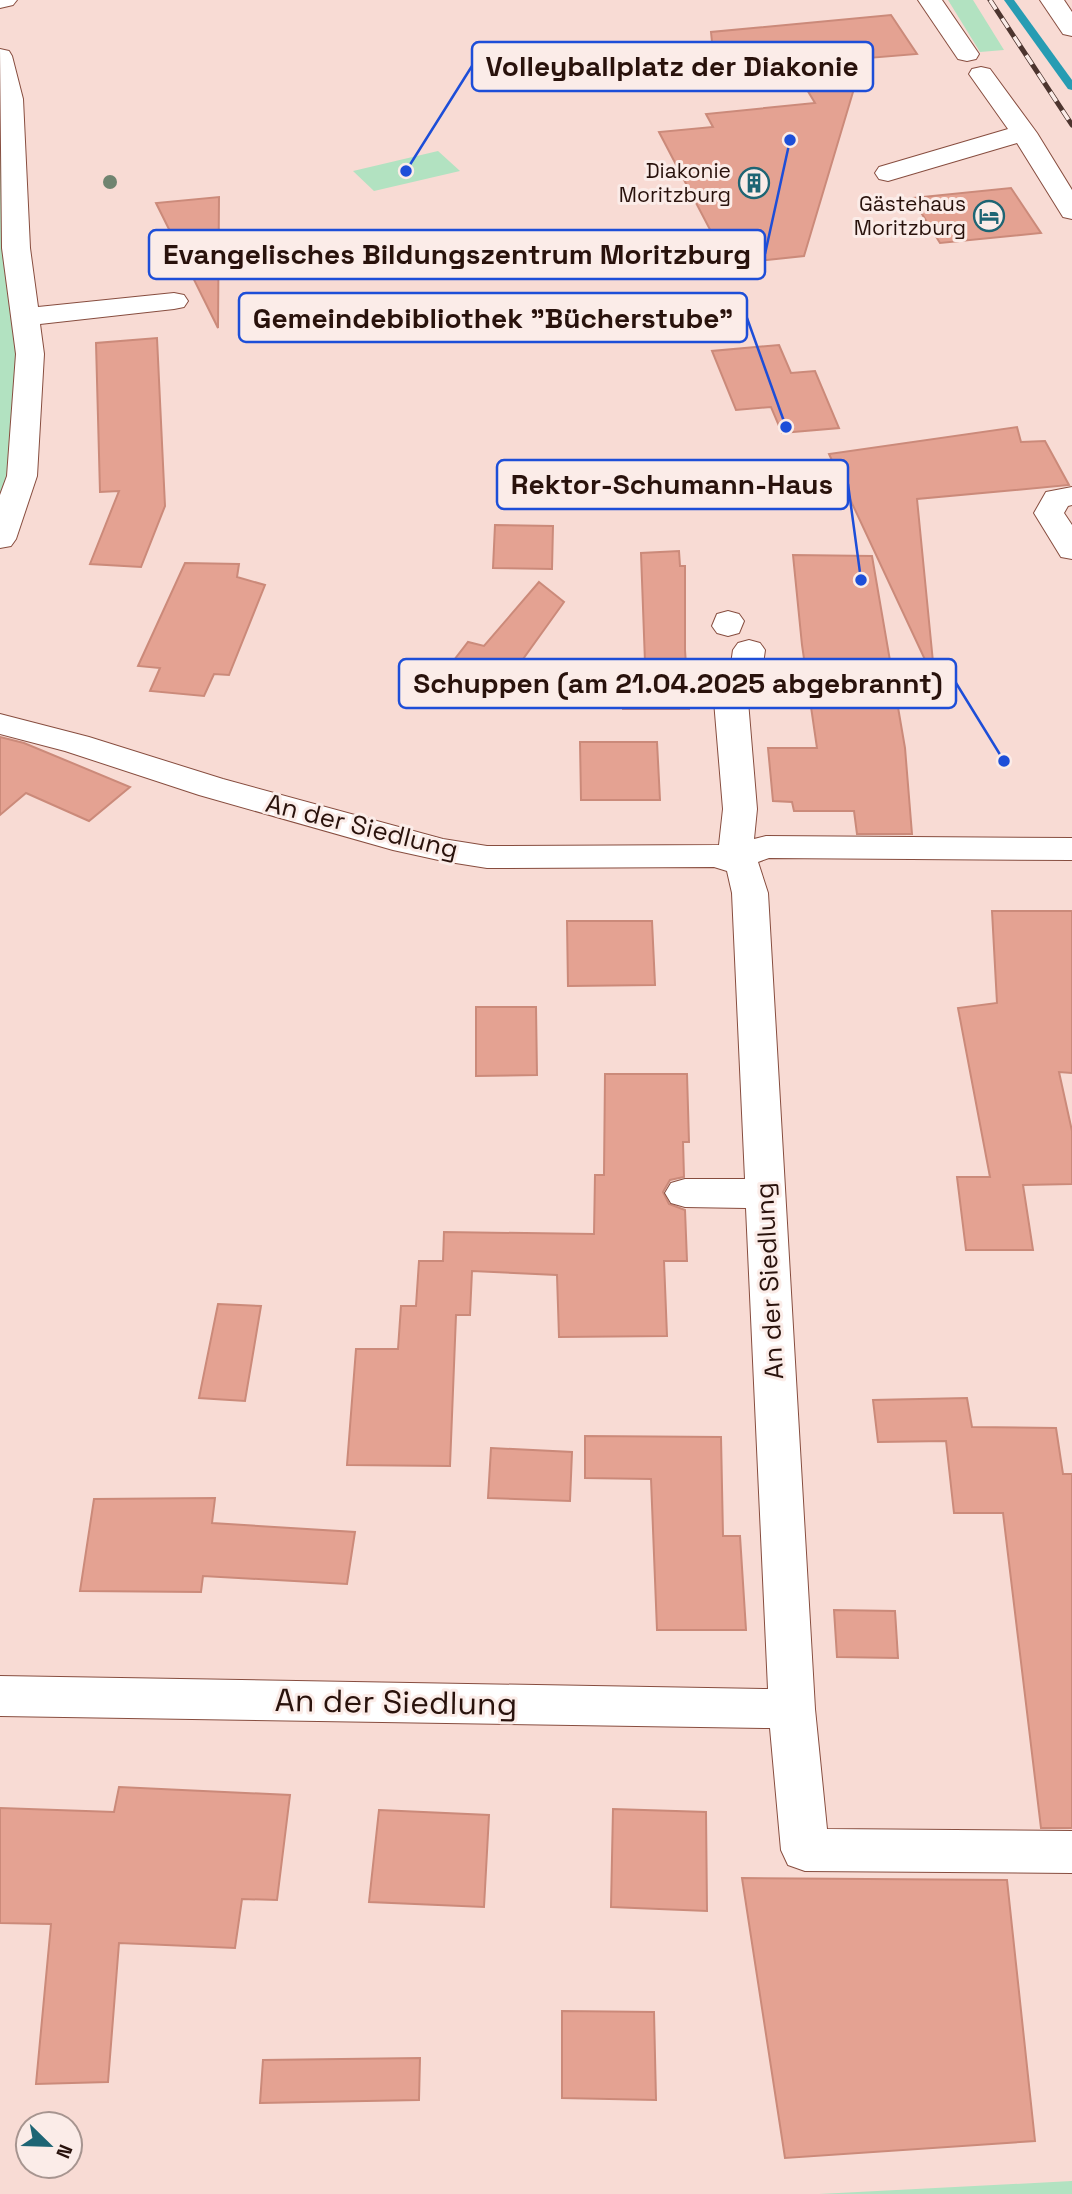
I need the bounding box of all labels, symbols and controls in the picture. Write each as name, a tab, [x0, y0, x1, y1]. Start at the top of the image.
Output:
callout: Volleyballplatz der Diakonie	[472, 42, 873, 91]
text: Volleyballplatz der Diakonie	[485, 48, 859, 84]
place label: Diakonie Moritzburg	[619, 157, 731, 208]
building icon: Diakonie Moritzburg	[737, 166, 771, 200]
place label: Gästehaus Moritzburg	[854, 190, 966, 241]
hotel icon: Gästehaus Moritzburg	[972, 199, 1006, 233]
callout: Evangelisches Bildungszentrum Moritzburg	[149, 230, 765, 279]
text: Evangelisches Bildungszentrum Moritzburg	[163, 236, 751, 272]
callout: Gemeindebibliothek "Bücherstube"	[239, 293, 747, 342]
text: Gemeindebibliothek "Bücherstube"	[253, 300, 733, 336]
callout: Rektor-Schumann-Haus	[497, 460, 848, 509]
text: Rektor-Schumann-Haus	[511, 466, 833, 502]
callout: Schuppen (am 21.04.2025 abgebrannt)	[399, 659, 956, 708]
text: Schuppen (am 21.04.2025 abgebrannt)	[413, 665, 943, 701]
street label: An der Siedlung	[262, 786, 462, 866]
street label: An der Siedlung	[747, 1182, 791, 1380]
street label: An der Siedlung	[274, 1680, 518, 1724]
north arrow	[14, 2110, 84, 2180]
text: N	[50, 2141, 78, 2162]

